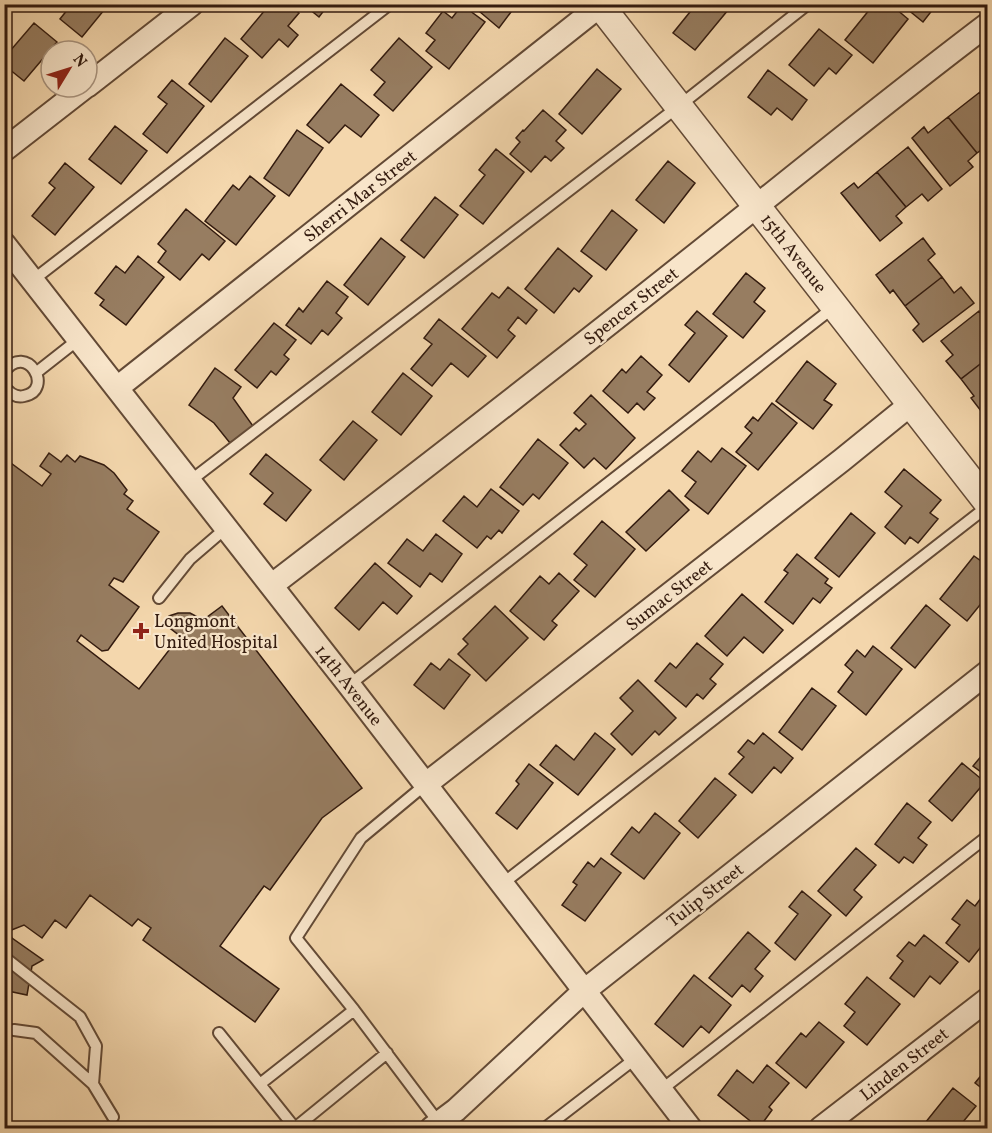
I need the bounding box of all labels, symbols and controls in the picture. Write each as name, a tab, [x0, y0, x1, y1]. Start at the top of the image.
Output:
north arrow	[39, 39, 99, 99]
text: N	[67, 50, 92, 73]
street label: Sherri Mar Street	[299, 145, 423, 249]
street label: 15th Avenue	[754, 209, 832, 299]
street label: Spencer Street	[579, 262, 685, 352]
street label: Sumac Street	[621, 554, 719, 638]
place label: Longmont United Hospital	[154, 610, 278, 656]
marker: Longmont United Hospital	[132, 622, 150, 640]
street label: 14th Avenue	[308, 640, 388, 732]
street label: Tulip Street	[662, 858, 750, 934]
street label: Linden Street	[855, 1023, 955, 1108]

